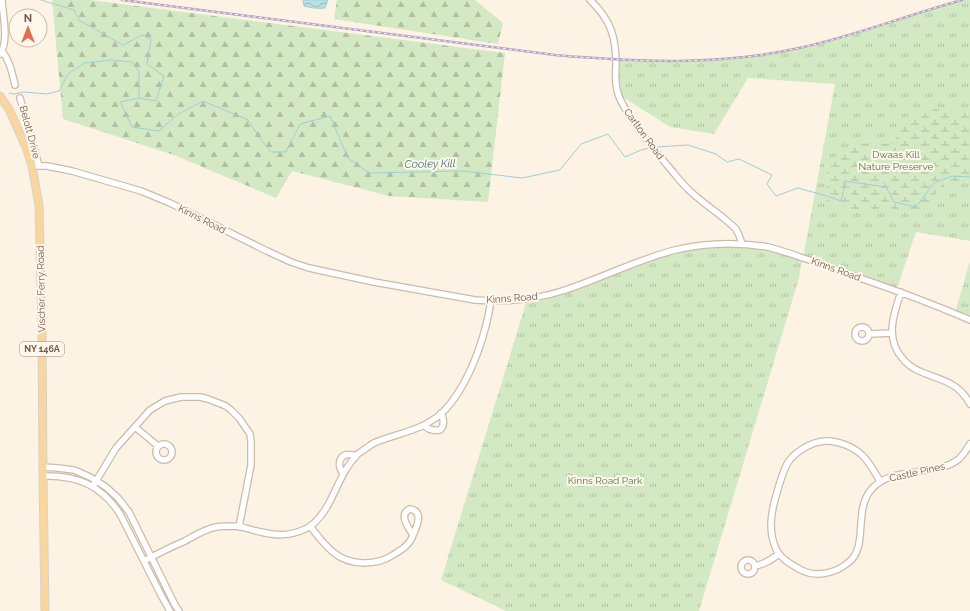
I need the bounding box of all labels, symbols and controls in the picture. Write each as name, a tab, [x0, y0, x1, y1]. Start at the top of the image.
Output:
north arrow	[8, 8, 48, 48]
text: N	[24, 12, 32, 25]
street label: Belott Drive	[18, 104, 42, 160]
street label: Carlton Road	[622, 106, 666, 162]
park label: Dwaas Kill Nature Preserve	[859, 149, 934, 172]
water label: Cooley Kill	[404, 157, 456, 171]
street label: Kinns Road	[176, 202, 228, 236]
street label: Vischer Ferry Road	[35, 245, 47, 333]
street label: Kinns Road	[810, 255, 862, 283]
street label: Kinns Road	[486, 291, 538, 305]
road number: NY 146A	[20, 342, 64, 356]
street label: Castle Pines	[888, 460, 946, 484]
park label: Kinns Road Park	[568, 475, 643, 486]

